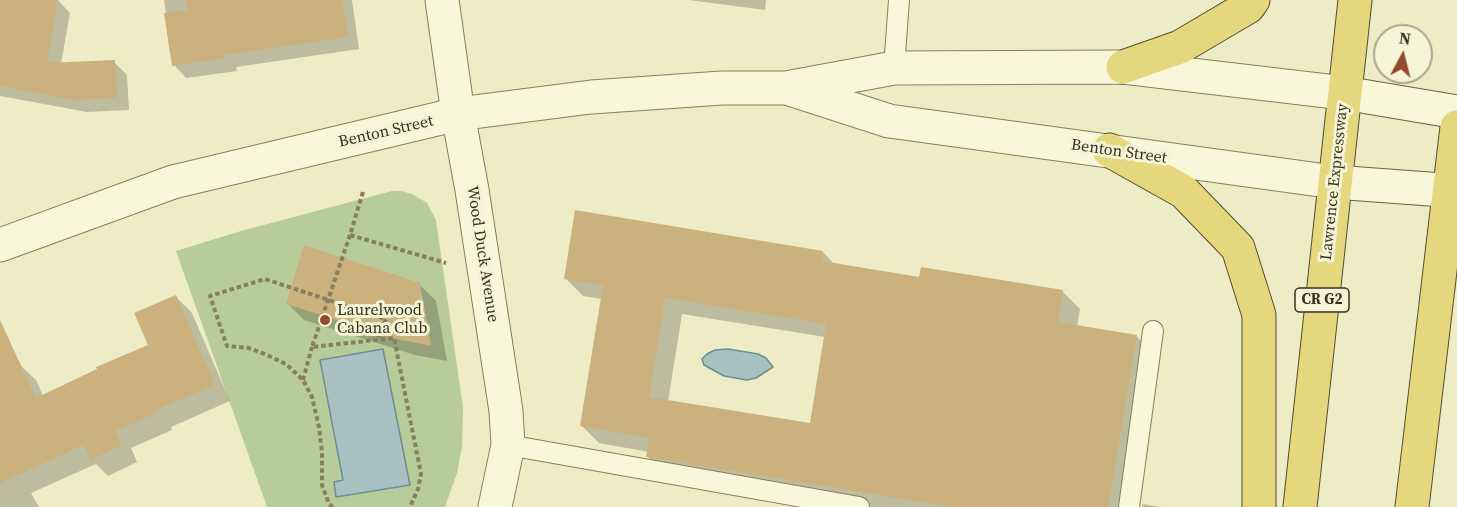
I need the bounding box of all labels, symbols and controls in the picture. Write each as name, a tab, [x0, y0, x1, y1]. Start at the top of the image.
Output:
north arrow	[1373, 24, 1433, 84]
text: N	[1398, 26, 1412, 50]
street label: Lawrence Expressway	[1317, 103, 1353, 261]
street label: Benton Street	[337, 112, 435, 152]
street label: Benton Street	[1070, 136, 1168, 168]
street label: Wood Duck Avenue	[462, 184, 502, 324]
road number: CR G2	[1295, 288, 1349, 312]
place label: Laurelwood Cabana Club	[337, 301, 427, 339]
marker: Laurelwood Cabana Club	[318, 313, 332, 327]

